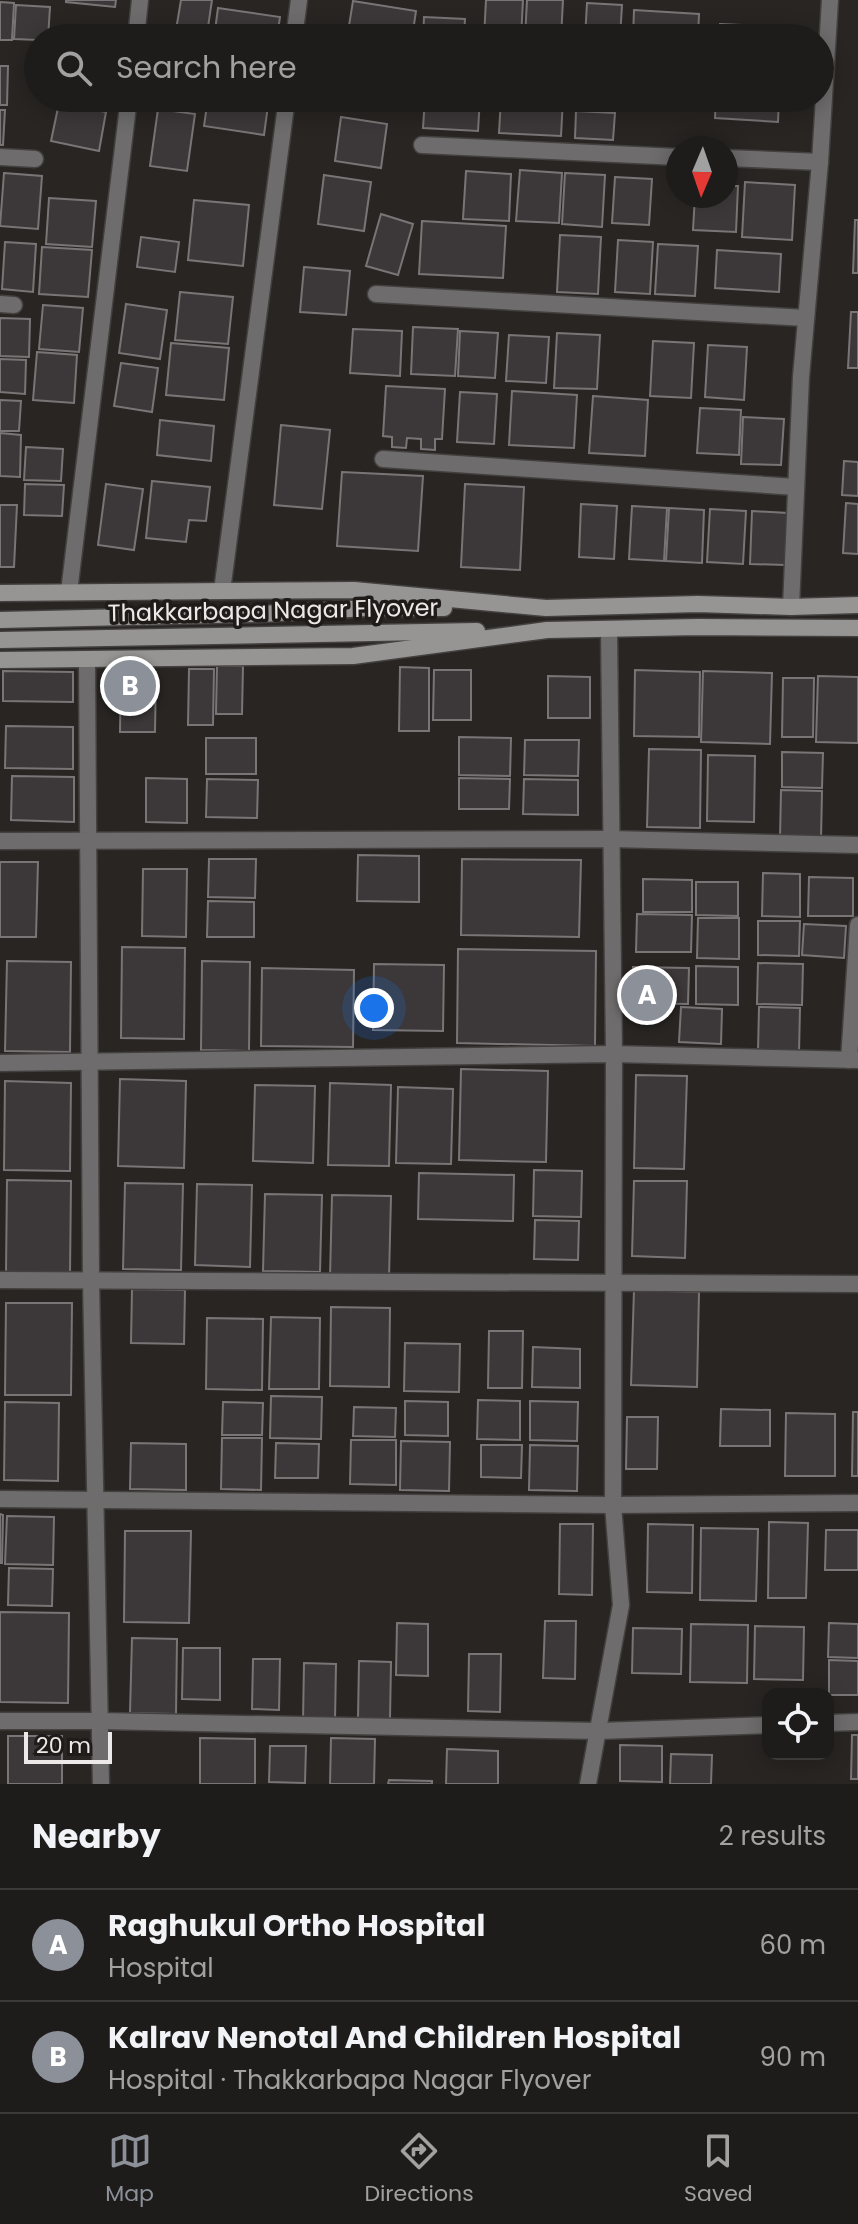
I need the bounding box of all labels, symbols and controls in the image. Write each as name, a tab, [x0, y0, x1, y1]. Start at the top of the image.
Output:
search box	[24, 24, 834, 112]
icon: search	[52, 46, 96, 90]
text: Search here	[116, 46, 297, 89]
north arrow	[666, 136, 738, 208]
street label: Thakkarbapa Nagar Flyover	[107, 591, 439, 629]
pin: B	[104, 656, 156, 716]
pin: A	[621, 965, 673, 1025]
your location	[354, 988, 394, 1028]
map controls	[762, 1688, 834, 1760]
button: locate	[762, 1688, 834, 1760]
scale bar	[24, 1728, 112, 1764]
text: 20 m	[36, 1730, 91, 1761]
text: Nearby	[32, 1812, 161, 1860]
text: 2 results	[719, 1818, 826, 1854]
text: Raghukul Ortho Hospital	[108, 1904, 485, 1947]
text: A	[48, 1927, 68, 1963]
text: 60 m	[759, 1927, 826, 1963]
text: Hospital	[108, 1950, 214, 1986]
text: Kalrav Nenotal And Children Hospital	[108, 2016, 681, 2059]
text: B	[49, 2039, 67, 2075]
text: 90 m	[760, 2039, 826, 2075]
text: Hospital · Thakkarbapa Nagar Flyover	[108, 2062, 591, 2098]
tab: Map	[105, 2129, 154, 2210]
tab: Directions	[364, 2129, 474, 2210]
tab: Saved	[684, 2129, 753, 2210]

